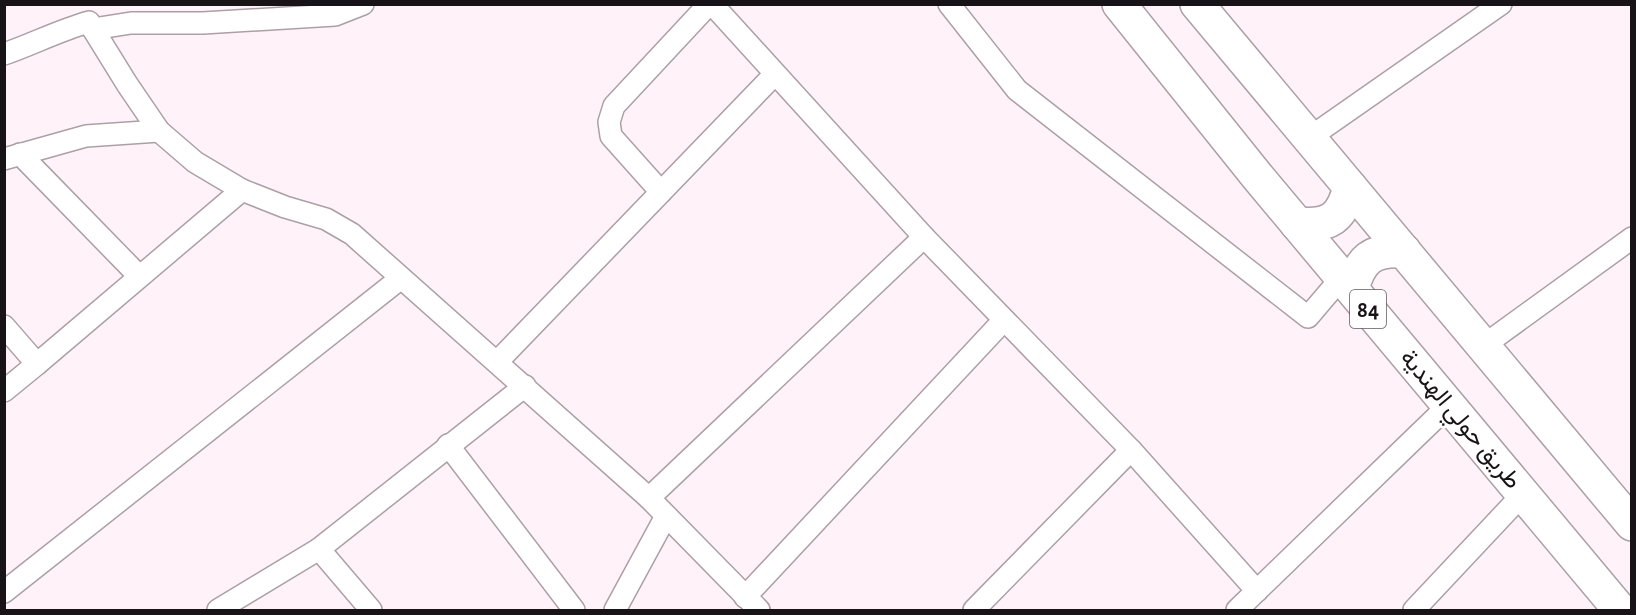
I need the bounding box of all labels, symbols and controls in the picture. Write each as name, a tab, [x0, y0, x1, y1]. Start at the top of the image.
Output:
road number: 84	[1350, 290, 1386, 328]
street label: طريق حولي الهندية	[1391, 346, 1525, 498]

